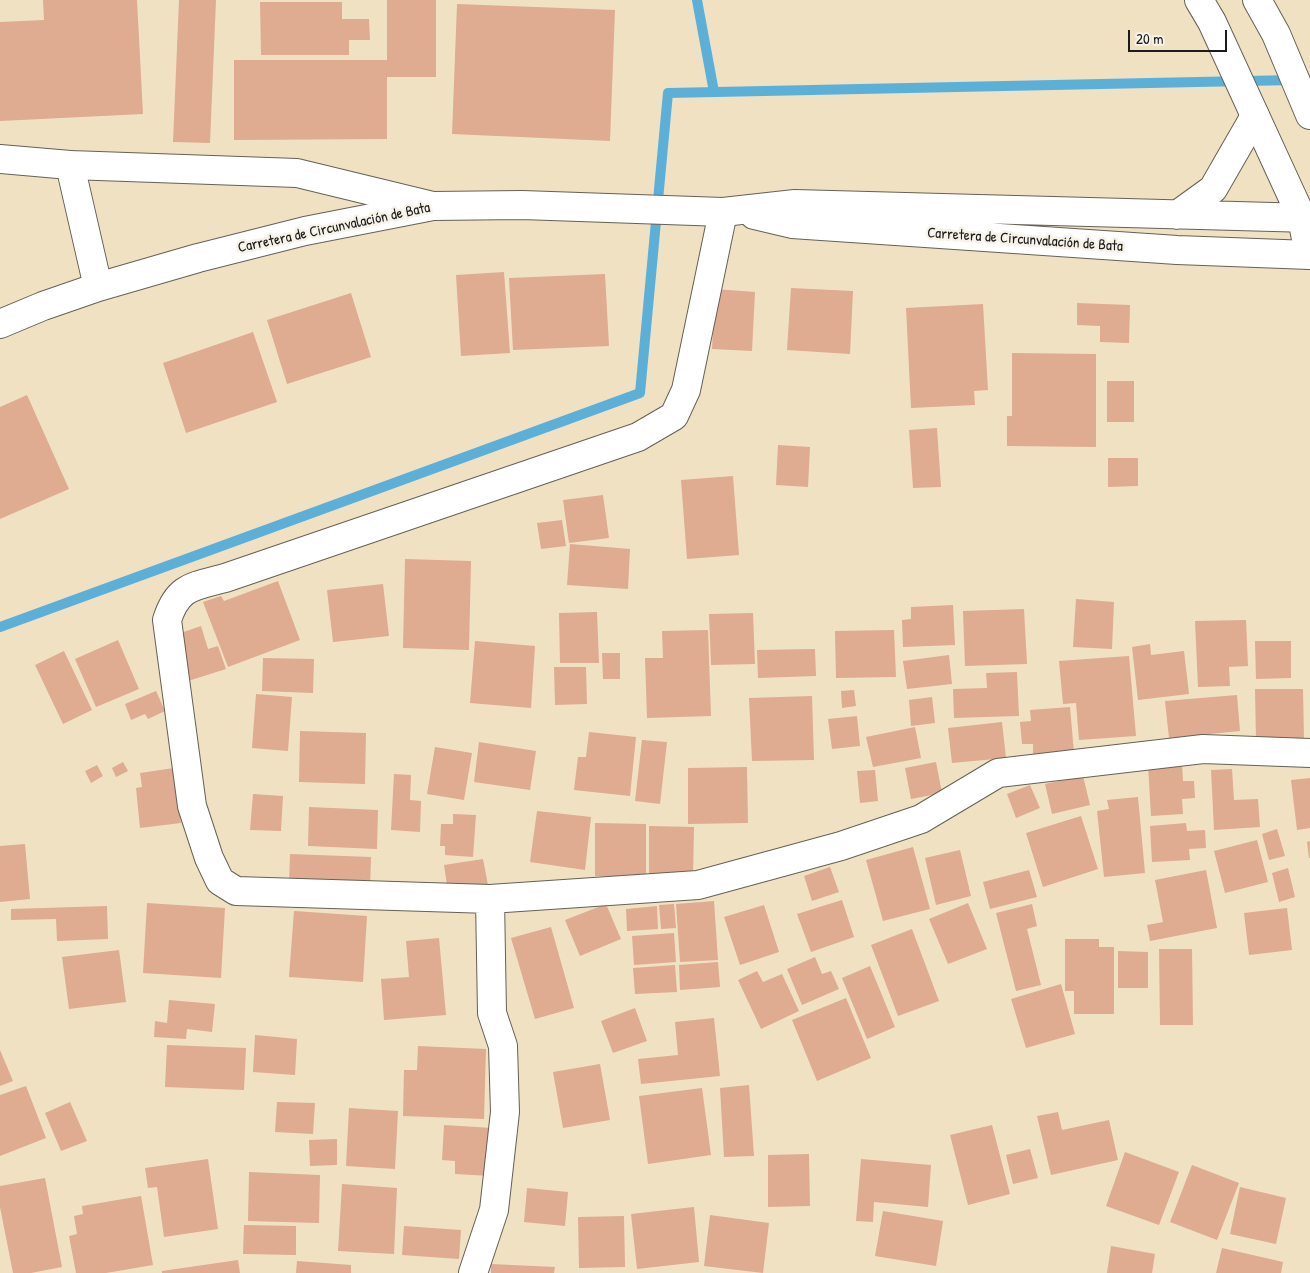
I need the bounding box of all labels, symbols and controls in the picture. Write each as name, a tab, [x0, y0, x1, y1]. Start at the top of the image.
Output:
scale bar	[1130, 20, 1229, 52]
text: 20 m	[1136, 28, 1163, 49]
street label: Carretera de Circunvalación de Bata	[236, 199, 432, 257]
street label: Carretera de Circunvalación de Bata	[927, 224, 1123, 256]

